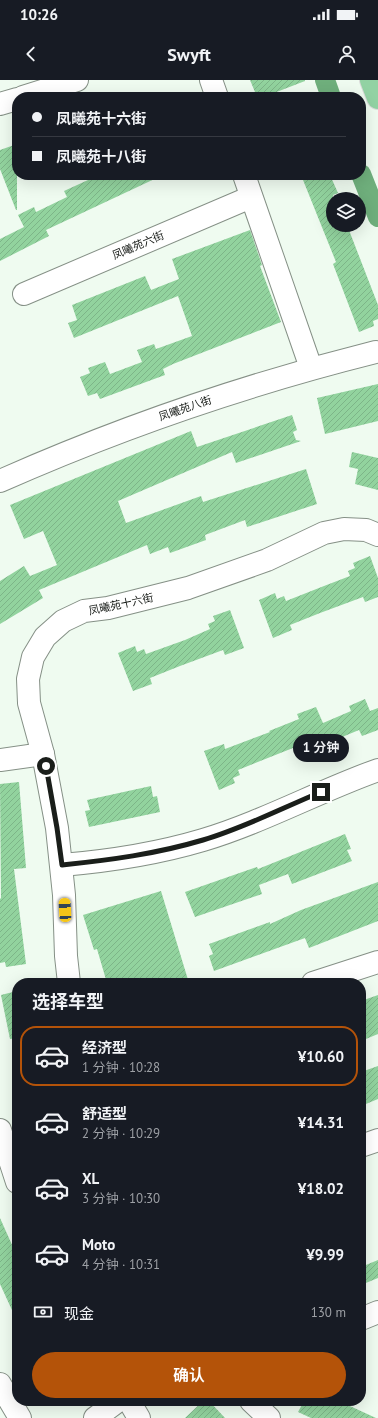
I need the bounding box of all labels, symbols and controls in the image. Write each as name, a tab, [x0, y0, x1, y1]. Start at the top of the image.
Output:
text: 10:26	[20, 5, 58, 24]
icon: back	[20, 43, 42, 65]
text: Swyft	[167, 43, 211, 66]
icon: person	[336, 43, 358, 65]
text: 凤曦苑十六街	[56, 109, 146, 128]
text: 凤曦苑十八街	[56, 147, 146, 166]
map controls	[326, 192, 366, 232]
button: layers	[326, 192, 366, 232]
street label: 凤曦苑六街	[110, 228, 166, 262]
street label: 凤曦苑八街	[157, 392, 213, 424]
street label: 凤曦苑十六街	[87, 590, 155, 618]
callout: 1 分钟	[293, 734, 349, 762]
text: 1 分钟	[303, 739, 339, 756]
route start	[37, 757, 55, 775]
route end	[312, 783, 330, 801]
car	[58, 898, 72, 922]
text: 选择车型	[32, 990, 104, 1013]
icon: car	[34, 1038, 70, 1074]
text: 经济型	[82, 1038, 127, 1057]
text: ¥10.60	[298, 1047, 344, 1066]
text: 1 分钟 · 10:28	[82, 1059, 160, 1076]
icon: car	[34, 1104, 70, 1140]
text: 舒适型	[82, 1104, 127, 1123]
text: ¥14.31	[298, 1113, 344, 1132]
text: 2 分钟 · 10:29	[82, 1125, 160, 1142]
text: XL	[82, 1169, 99, 1188]
icon: car	[34, 1170, 70, 1206]
text: ¥18.02	[298, 1179, 344, 1198]
text: 3 分钟 · 10:30	[82, 1190, 160, 1207]
text: Moto	[82, 1235, 115, 1254]
icon: car	[34, 1236, 70, 1272]
text: ¥9.99	[306, 1245, 344, 1264]
text: 4 分钟 · 10:31	[82, 1256, 160, 1273]
icon: cash	[32, 1301, 54, 1323]
text: 现金	[64, 1304, 94, 1323]
text: 130 m	[311, 1304, 346, 1321]
button: 确认	[32, 1352, 346, 1398]

